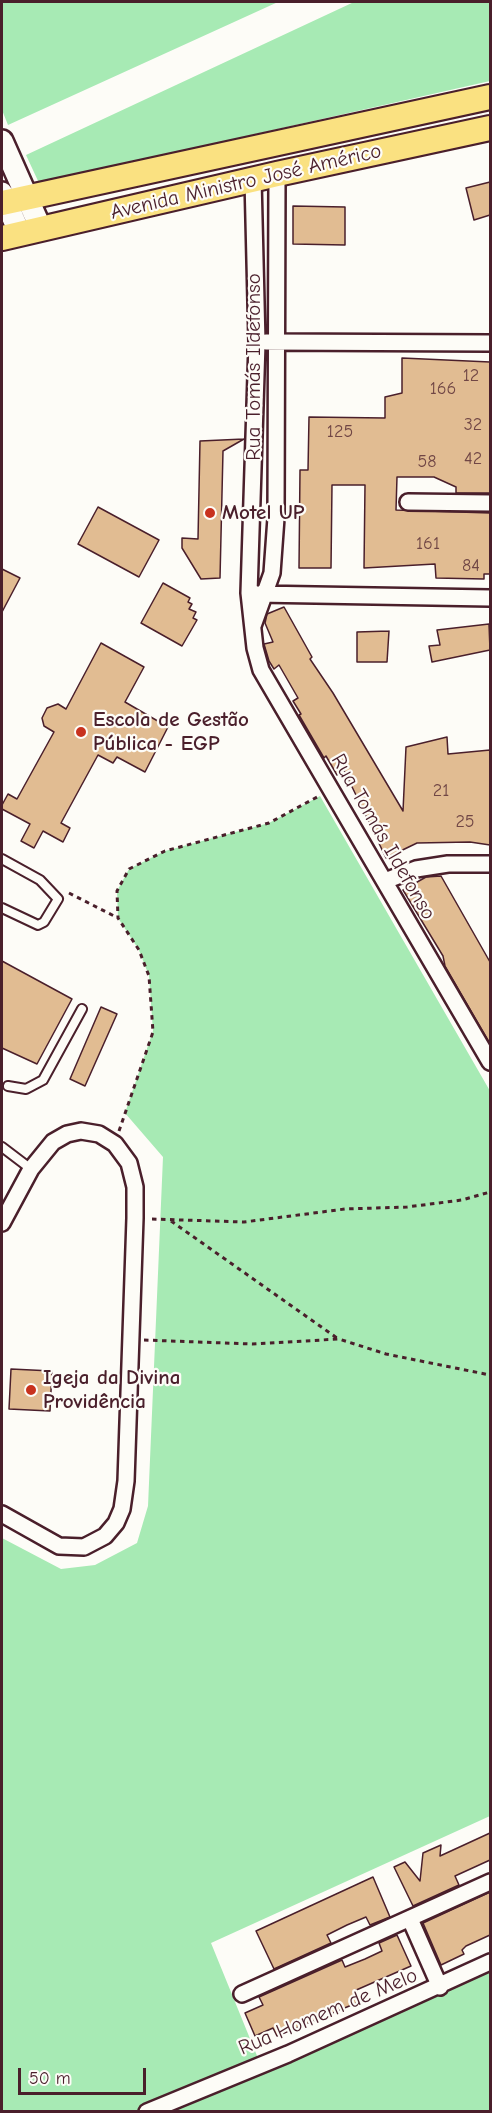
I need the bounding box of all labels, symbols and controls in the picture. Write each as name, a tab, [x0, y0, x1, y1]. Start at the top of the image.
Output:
street label: Avenida Ministro José Américo	[108, 139, 384, 225]
street label: Rua Tomás Ildefonso	[241, 273, 267, 461]
house number: 12	[463, 365, 479, 387]
house number: 166	[430, 378, 456, 400]
house number: 32	[464, 414, 482, 436]
house number: 125	[327, 421, 353, 443]
house number: 42	[464, 448, 482, 470]
house number: 58	[417, 451, 437, 473]
place label: Motel UP	[222, 500, 304, 526]
marker: Motel UP	[203, 506, 217, 520]
house number: 161	[416, 533, 440, 555]
house number: 84	[462, 555, 480, 577]
place label: Escola de Gestão Pública - EGP	[93, 707, 249, 757]
marker: Escola de Gestão Pública - EGP	[74, 725, 88, 739]
street label: Rua Tomás Ildefonso	[325, 749, 441, 925]
house number: 21	[433, 780, 449, 802]
house number: 25	[455, 811, 475, 833]
place label: Igeja da Divina Providência	[43, 1365, 180, 1415]
marker: Igeja da Divina Providência	[24, 1383, 38, 1397]
street label: Rua Homem de Melo	[235, 1963, 421, 2061]
scale bar	[21, 2056, 148, 2094]
text: 50 m	[29, 2068, 71, 2089]

